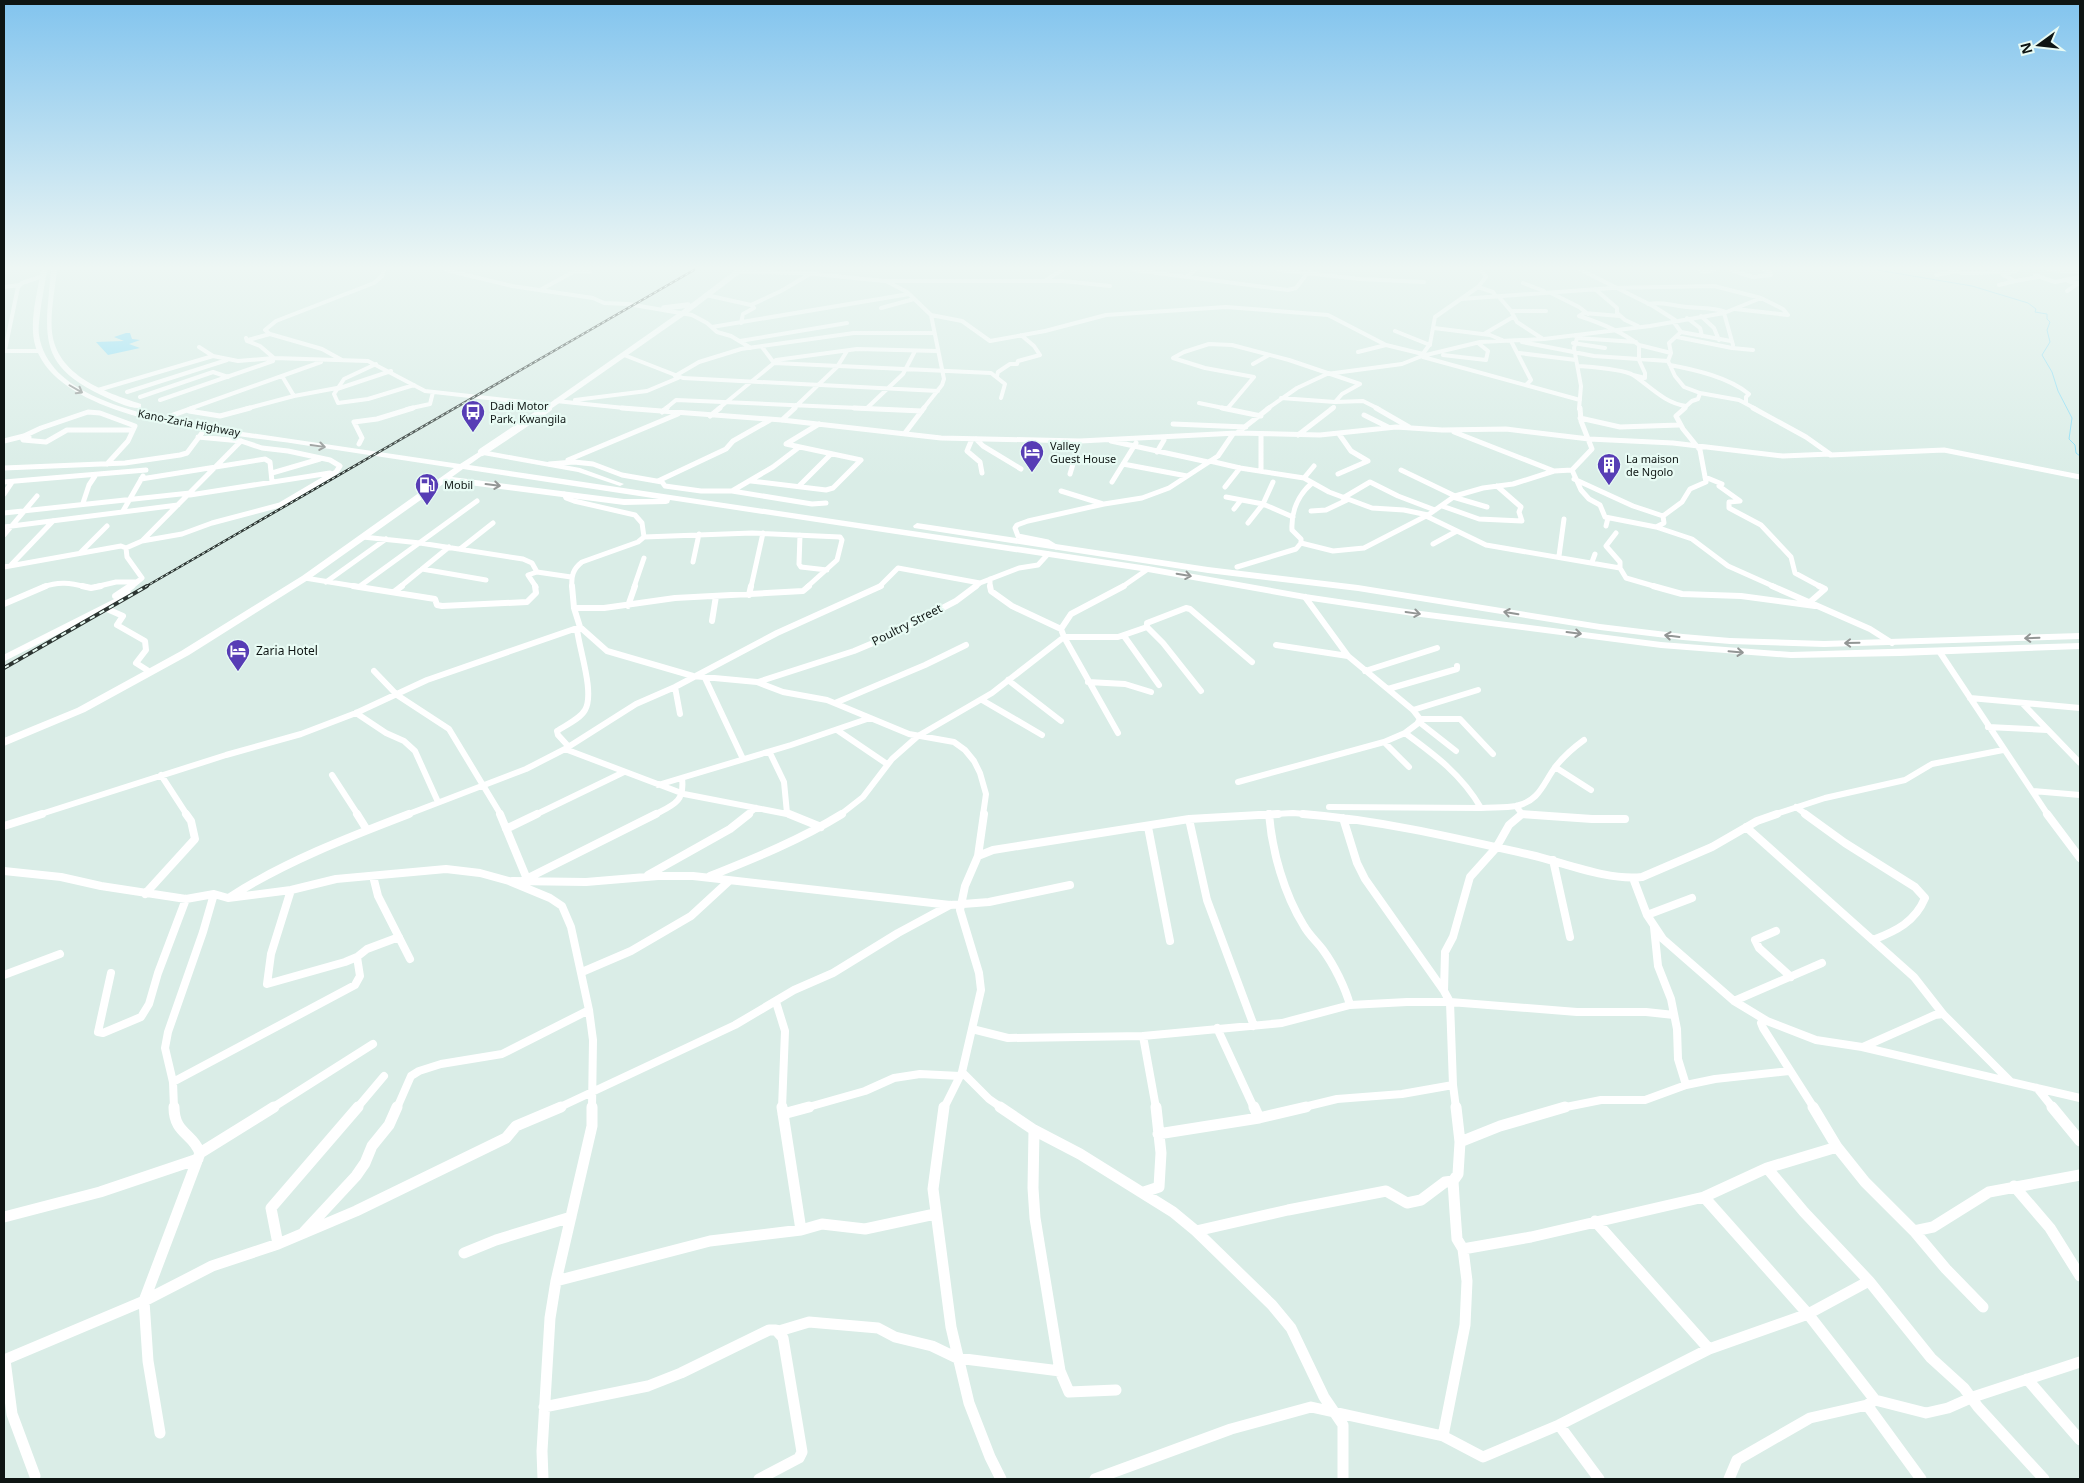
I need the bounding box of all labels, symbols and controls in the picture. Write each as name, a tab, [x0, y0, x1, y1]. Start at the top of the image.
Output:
north arrow	[2014, 20, 2064, 70]
text: N	[2015, 41, 2037, 56]
one-way arrow	[69, 384, 84, 394]
place label: Dadi Motor Park, Kwangila	[490, 398, 566, 426]
bus stop icon: Dadi Motor Park, Kwangila	[460, 399, 486, 433]
street label: Kano-Zaria Highway	[137, 405, 242, 440]
place label: Valley Guest House	[1050, 438, 1116, 466]
hotel icon: Valley Guest House	[1019, 439, 1045, 473]
one-way arrow	[310, 441, 326, 451]
place label: La maison de Ngolo	[1626, 451, 1679, 479]
building icon: La maison de Ngolo	[1596, 452, 1622, 486]
fuel station icon: Mobil	[414, 472, 440, 506]
place label: Mobil	[444, 477, 473, 492]
one-way arrow	[485, 480, 501, 490]
one-way arrow	[1175, 571, 1191, 581]
street label: Poultry Street	[869, 599, 946, 650]
one-way arrow	[1503, 607, 1519, 617]
one-way arrow	[1405, 608, 1421, 618]
one-way arrow	[1566, 628, 1582, 638]
one-way arrow	[1664, 631, 1680, 641]
one-way arrow	[2024, 633, 2040, 642]
hotel icon: Zaria Hotel	[225, 638, 251, 672]
one-way arrow	[1844, 638, 1860, 648]
place label: Zaria Hotel	[256, 642, 318, 659]
one-way arrow	[1727, 647, 1743, 657]

